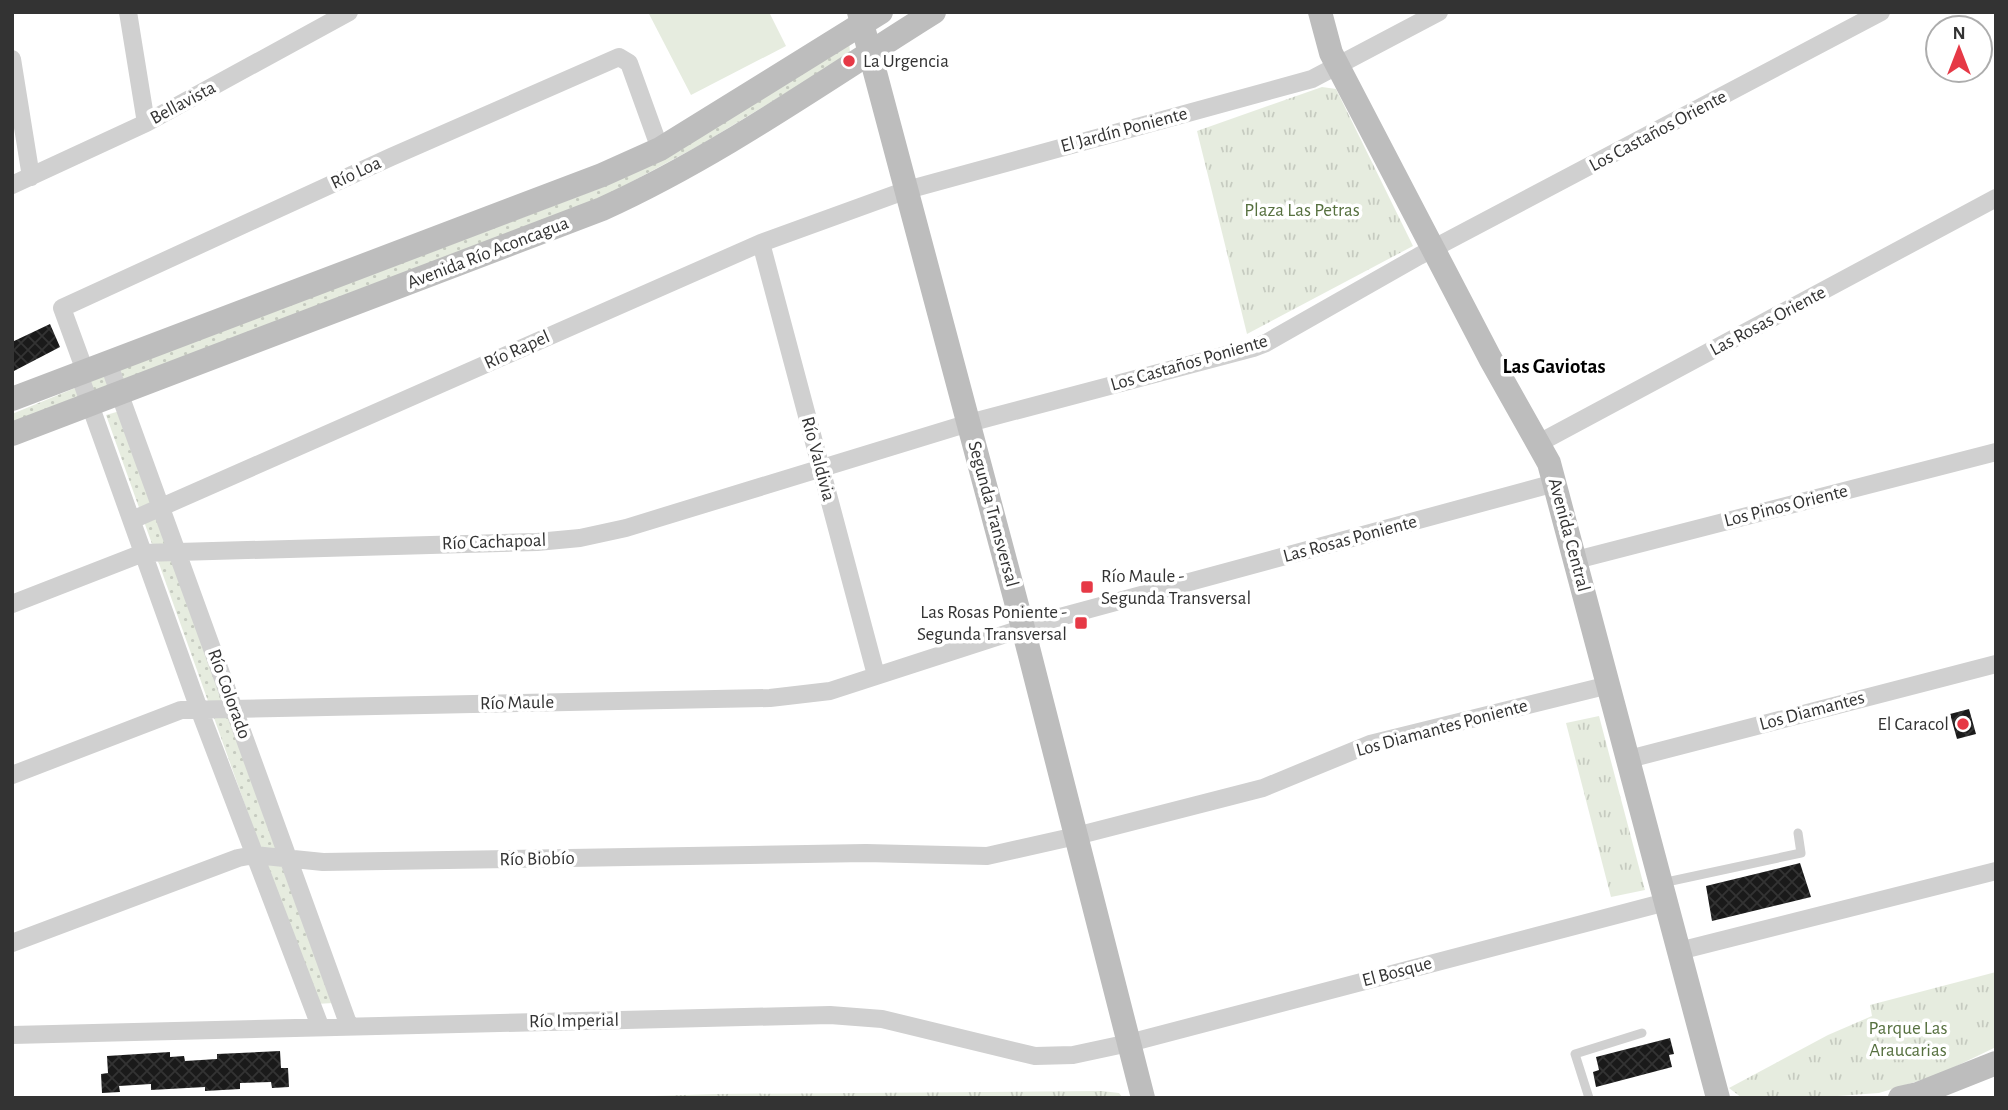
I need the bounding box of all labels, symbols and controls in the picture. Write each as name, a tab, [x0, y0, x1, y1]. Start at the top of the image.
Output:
north arrow	[1924, 14, 1994, 84]
text: N	[1952, 24, 1966, 43]
place label: La Urgencia	[863, 52, 949, 71]
marker: La Urgencia	[841, 53, 857, 69]
street label: Bellavista	[147, 78, 219, 128]
street label: Los Castaños Oriente	[1586, 87, 1730, 175]
street label: El Jardín Poniente	[1059, 104, 1189, 156]
street label: Río Loa	[328, 153, 384, 193]
park label: Plaza Las Petras	[1244, 201, 1360, 220]
street label: Avenida Río Aconcagua	[405, 213, 572, 293]
street label: Las Rosas Oriente	[1707, 283, 1829, 359]
street label: Río Rapel	[481, 327, 553, 373]
street label: Los Castaños Poniente	[1108, 331, 1270, 395]
district label: Las Gaviotas	[1502, 356, 1606, 377]
street label: Río Valdivia	[798, 415, 838, 503]
street label: Segunda Transversal	[964, 439, 1022, 589]
street label: Avenida Central	[1545, 476, 1593, 594]
street label: Los Pinos Oriente	[1722, 481, 1850, 531]
street label: Las Rosas Poniente	[1281, 512, 1419, 566]
street label: Río Cachapoal	[441, 531, 547, 553]
place label: Río Maule - Segunda Transversal	[1101, 567, 1251, 608]
marker: Río Maule - Segunda Transversal	[1079, 579, 1095, 595]
place label: Las Rosas Poniente - Segunda Transversal	[917, 603, 1067, 644]
marker: Las Rosas Poniente - Segunda Transversal	[1073, 615, 1089, 631]
street label: Río Colorado	[204, 647, 254, 741]
street label: Los Diamantes	[1757, 688, 1867, 734]
street label: Río Maule	[480, 693, 554, 713]
street label: Los Diamantes Poniente	[1354, 696, 1530, 760]
place label: El Caracol	[1878, 715, 1949, 734]
marker: El Caracol	[1955, 716, 1971, 732]
street label: Río Biobío	[499, 849, 575, 869]
street label: El Bosque	[1360, 954, 1434, 990]
street label: Río Imperial	[529, 1011, 619, 1031]
park label: Parque Las Araucarias	[1868, 1019, 1948, 1060]

